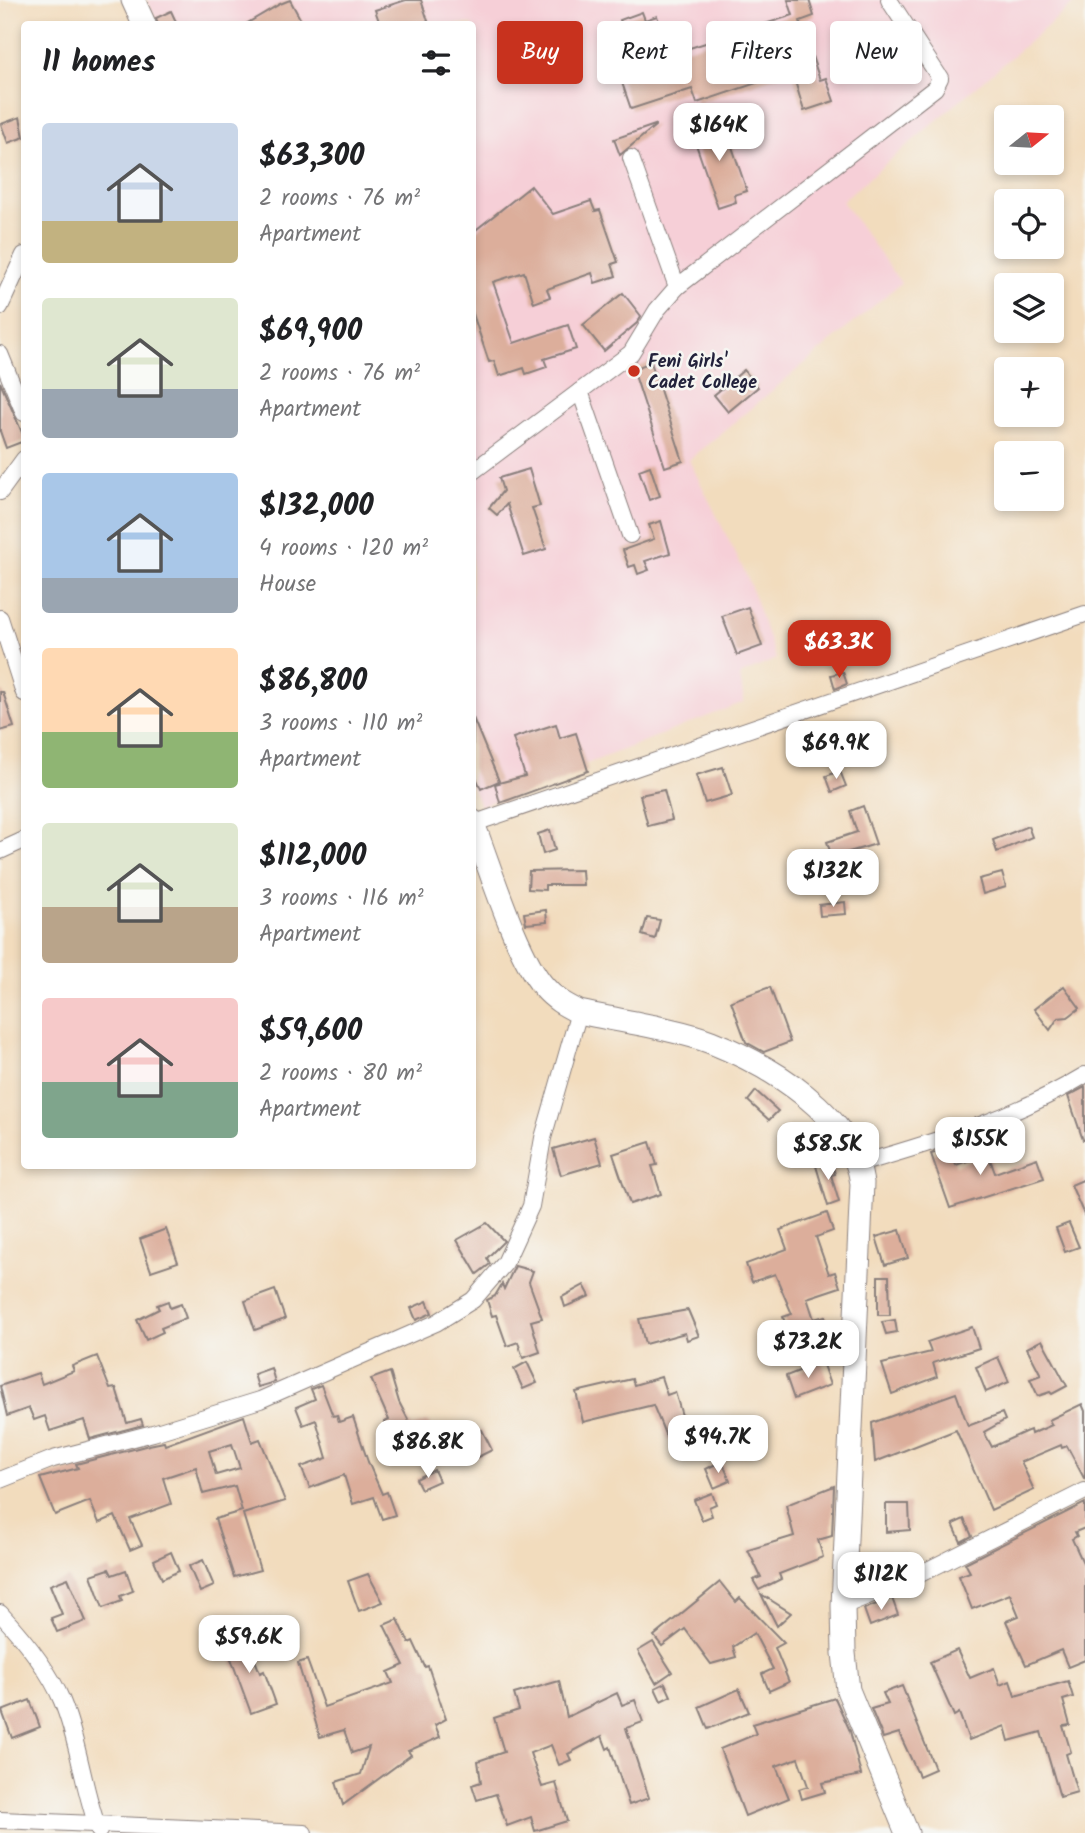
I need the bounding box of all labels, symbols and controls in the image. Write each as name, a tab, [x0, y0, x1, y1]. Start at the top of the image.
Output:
chip: Buy	[497, 21, 583, 84]
chip: Rent	[597, 21, 692, 84]
chip: Filters	[706, 21, 816, 84]
chip: New	[830, 21, 922, 84]
text: 11 homes	[42, 39, 155, 87]
icon: filters	[417, 44, 455, 82]
pin: $164K	[670, 104, 768, 163]
north arrow	[994, 105, 1064, 175]
map controls	[994, 105, 1064, 511]
text: $164K	[689, 108, 749, 144]
text: $63,300	[259, 133, 364, 181]
icon: home	[98, 151, 182, 235]
text: 2 rooms · 76 m²	[259, 181, 420, 217]
button: locate	[994, 189, 1064, 259]
text: Apartment	[259, 217, 361, 253]
button: layers	[994, 273, 1064, 343]
text: $69,900	[259, 308, 362, 356]
icon: home	[98, 326, 182, 410]
place label: Feni Girls' Cadet College	[648, 348, 757, 398]
text: 2 rooms · 76 m²	[259, 356, 420, 392]
button: +	[994, 357, 1064, 427]
marker: Feni Girls' Cadet College	[626, 363, 642, 379]
text: Apartment	[259, 392, 361, 428]
button: −	[994, 441, 1064, 511]
text: $132,000	[259, 483, 374, 531]
icon: home	[98, 501, 182, 585]
text: 4 rooms · 120 m²	[259, 531, 428, 567]
text: House	[259, 567, 316, 603]
pin: $63.3K	[782, 620, 896, 680]
text: $63.3K	[804, 625, 874, 661]
text: $86,800	[259, 658, 367, 706]
icon: home	[98, 676, 182, 760]
text: 3 rooms · 110 m²	[259, 706, 422, 742]
pin: $69.9K	[779, 722, 893, 781]
text: $69.9K	[802, 726, 870, 762]
text: Apartment	[259, 742, 361, 778]
text: $112,000	[259, 833, 366, 881]
pin: $132K	[784, 850, 882, 909]
icon: home	[98, 851, 182, 935]
text: $132K	[803, 854, 863, 890]
text: 3 rooms · 116 m²	[259, 881, 424, 917]
text: Apartment	[259, 917, 361, 953]
text: $59,600	[259, 1008, 362, 1056]
icon: home	[98, 1026, 182, 1110]
text: 2 rooms · 80 m²	[259, 1056, 422, 1092]
text: Apartment	[259, 1092, 361, 1128]
pin: $155K	[931, 1118, 1029, 1177]
pin: $58.5K	[771, 1122, 885, 1182]
text: $155K	[951, 1122, 1009, 1158]
text: $58.5K	[793, 1127, 863, 1163]
pin: $73.2K	[751, 1320, 865, 1380]
text: $73.2K	[773, 1325, 843, 1361]
pin: $94.7K	[661, 1416, 775, 1475]
pin: $86.8K	[371, 1420, 485, 1480]
text: $94.7K	[684, 1420, 752, 1456]
text: $86.8K	[392, 1425, 464, 1461]
pin: $112K	[832, 1552, 930, 1612]
text: $112K	[854, 1557, 908, 1593]
pin: $59.6K	[192, 1616, 306, 1675]
text: $59.6K	[215, 1620, 283, 1656]

